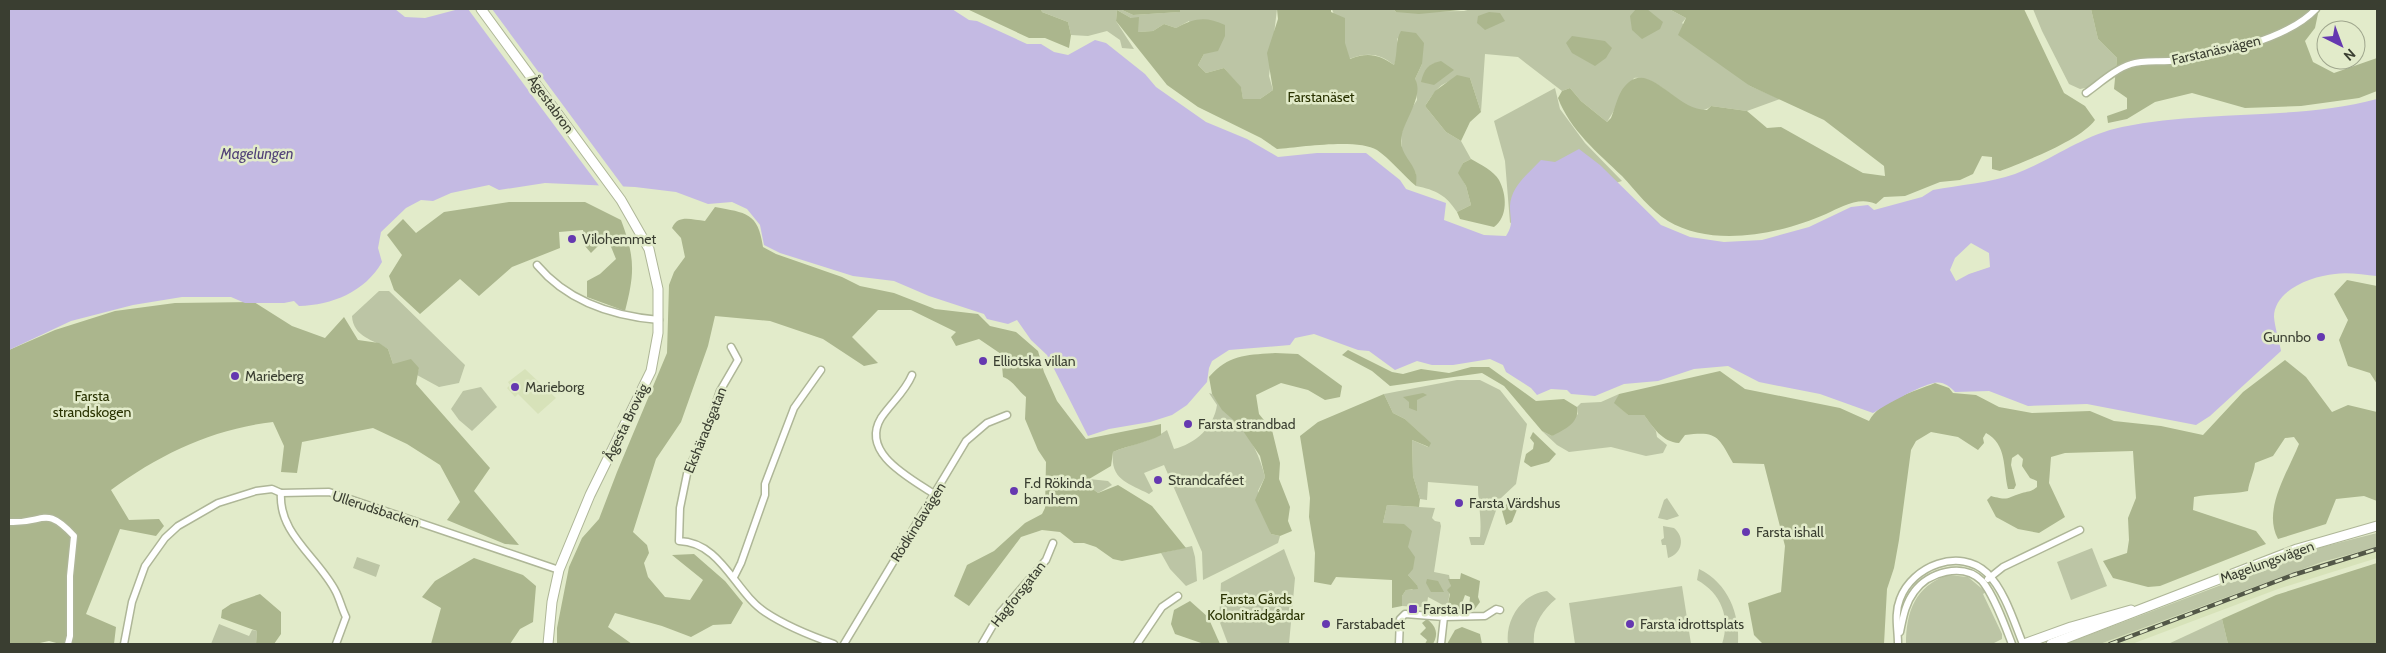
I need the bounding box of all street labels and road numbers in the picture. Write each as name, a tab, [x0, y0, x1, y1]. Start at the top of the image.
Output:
street label: Farstanäsvägen	[2170, 31, 2262, 69]
street label: Ågestabron	[524, 71, 578, 137]
street label: Ågesta Broväg	[600, 380, 653, 464]
street label: Ekshäradsgatan	[680, 384, 731, 476]
street label: Rödkindavägen	[886, 479, 950, 565]
street label: Ullerudsbacken	[330, 486, 422, 532]
street label: Magelungsvägen	[2217, 537, 2317, 587]
street label: Hagforsgatan	[987, 557, 1049, 631]

